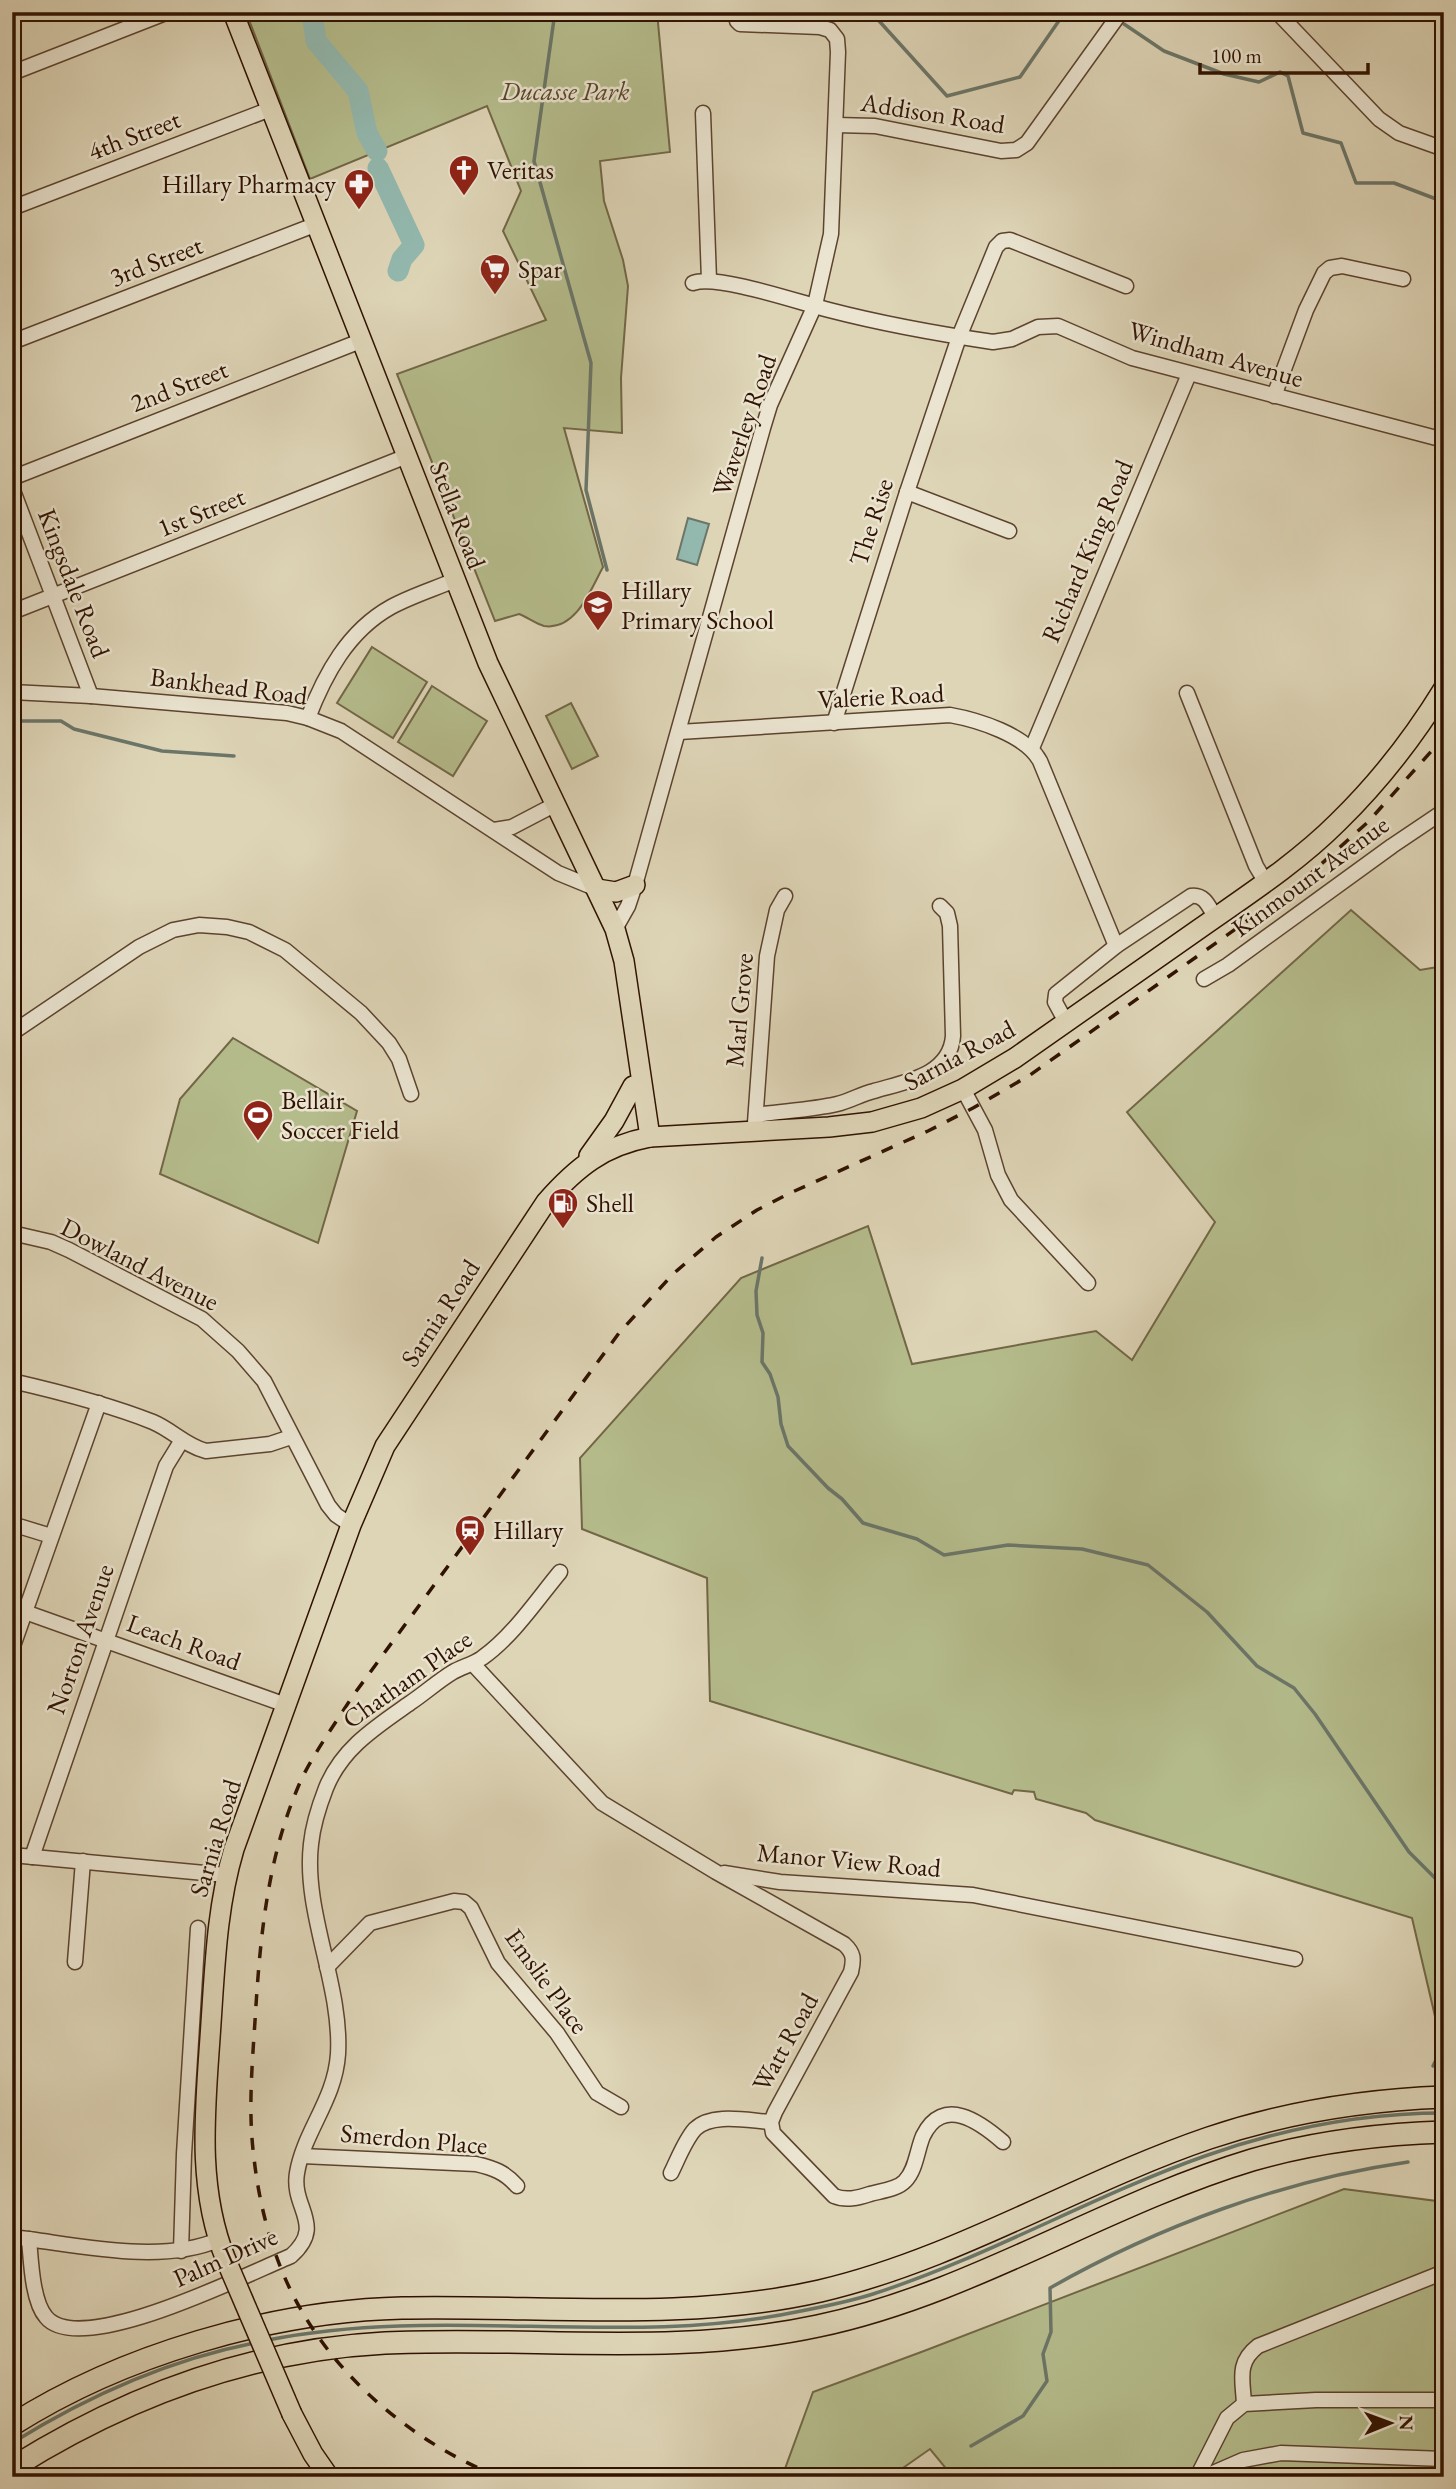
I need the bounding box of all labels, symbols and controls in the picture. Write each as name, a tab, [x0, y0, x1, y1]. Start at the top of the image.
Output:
scale bar	[1200, 32, 1368, 76]
text: 100 m	[1211, 42, 1262, 69]
park label: Ducasse Park	[499, 74, 630, 108]
street label: Addison Road	[858, 85, 1008, 141]
street label: 4th Street	[83, 102, 185, 168]
church icon: Veritas	[447, 153, 481, 197]
place label: Veritas	[487, 153, 554, 187]
place label: Hillary Pharmacy	[162, 167, 337, 201]
pharmacy icon: Hillary Pharmacy	[342, 167, 376, 211]
street label: 3rd Street	[105, 228, 207, 294]
supermarket icon: Spar	[478, 252, 512, 296]
place label: Spar	[518, 252, 562, 286]
street label: Windham Avenue	[1125, 313, 1307, 395]
street label: Waverley Road	[704, 349, 784, 501]
street label: 2nd Street	[125, 352, 233, 420]
street label: Richard King Road	[1033, 454, 1141, 647]
street label: Stella Road	[422, 456, 494, 575]
street label: The Rise	[841, 474, 901, 570]
street label: 1st Street	[152, 479, 250, 545]
street label: Kingsdale Road	[30, 504, 118, 663]
place label: Hillary Primary School	[621, 573, 774, 637]
school or university icon: Hillary Primary School	[581, 588, 615, 632]
street label: Bankhead Road	[148, 659, 310, 713]
street label: Valerie Road	[817, 676, 946, 716]
street label: Kinmount Avenue	[1225, 807, 1395, 945]
street label: Marl Grove	[717, 952, 761, 1068]
street label: Sarnia Road	[897, 1011, 1021, 1098]
place label: Bellair Soccer Field	[281, 1083, 400, 1147]
sports icon: Bellair Soccer Field	[241, 1098, 275, 1142]
fuel station icon: Shell	[546, 1186, 580, 1230]
place label: Shell	[586, 1186, 634, 1220]
street label: Dowland Avenue	[55, 1210, 225, 1318]
street label: Sarnia Road	[393, 1252, 488, 1373]
station icon: Hillary	[453, 1513, 487, 1557]
place label: Hillary	[493, 1513, 564, 1547]
street label: Norton Avenue	[38, 1559, 122, 1719]
street label: Leach Road	[122, 1606, 247, 1679]
street label: Chatham Place	[336, 1622, 478, 1736]
street label: Sarnia Road	[181, 1774, 249, 1901]
street label: Manor View Road	[756, 1835, 943, 1885]
street label: Emslie Place	[497, 1921, 597, 2041]
street label: Watt Road	[744, 1986, 826, 2097]
street label: Smerdon Place	[339, 2116, 489, 2162]
street label: Palm Drive	[168, 2219, 282, 2295]
north arrow	[1354, 2388, 1424, 2458]
text: N	[1394, 2415, 1419, 2431]

